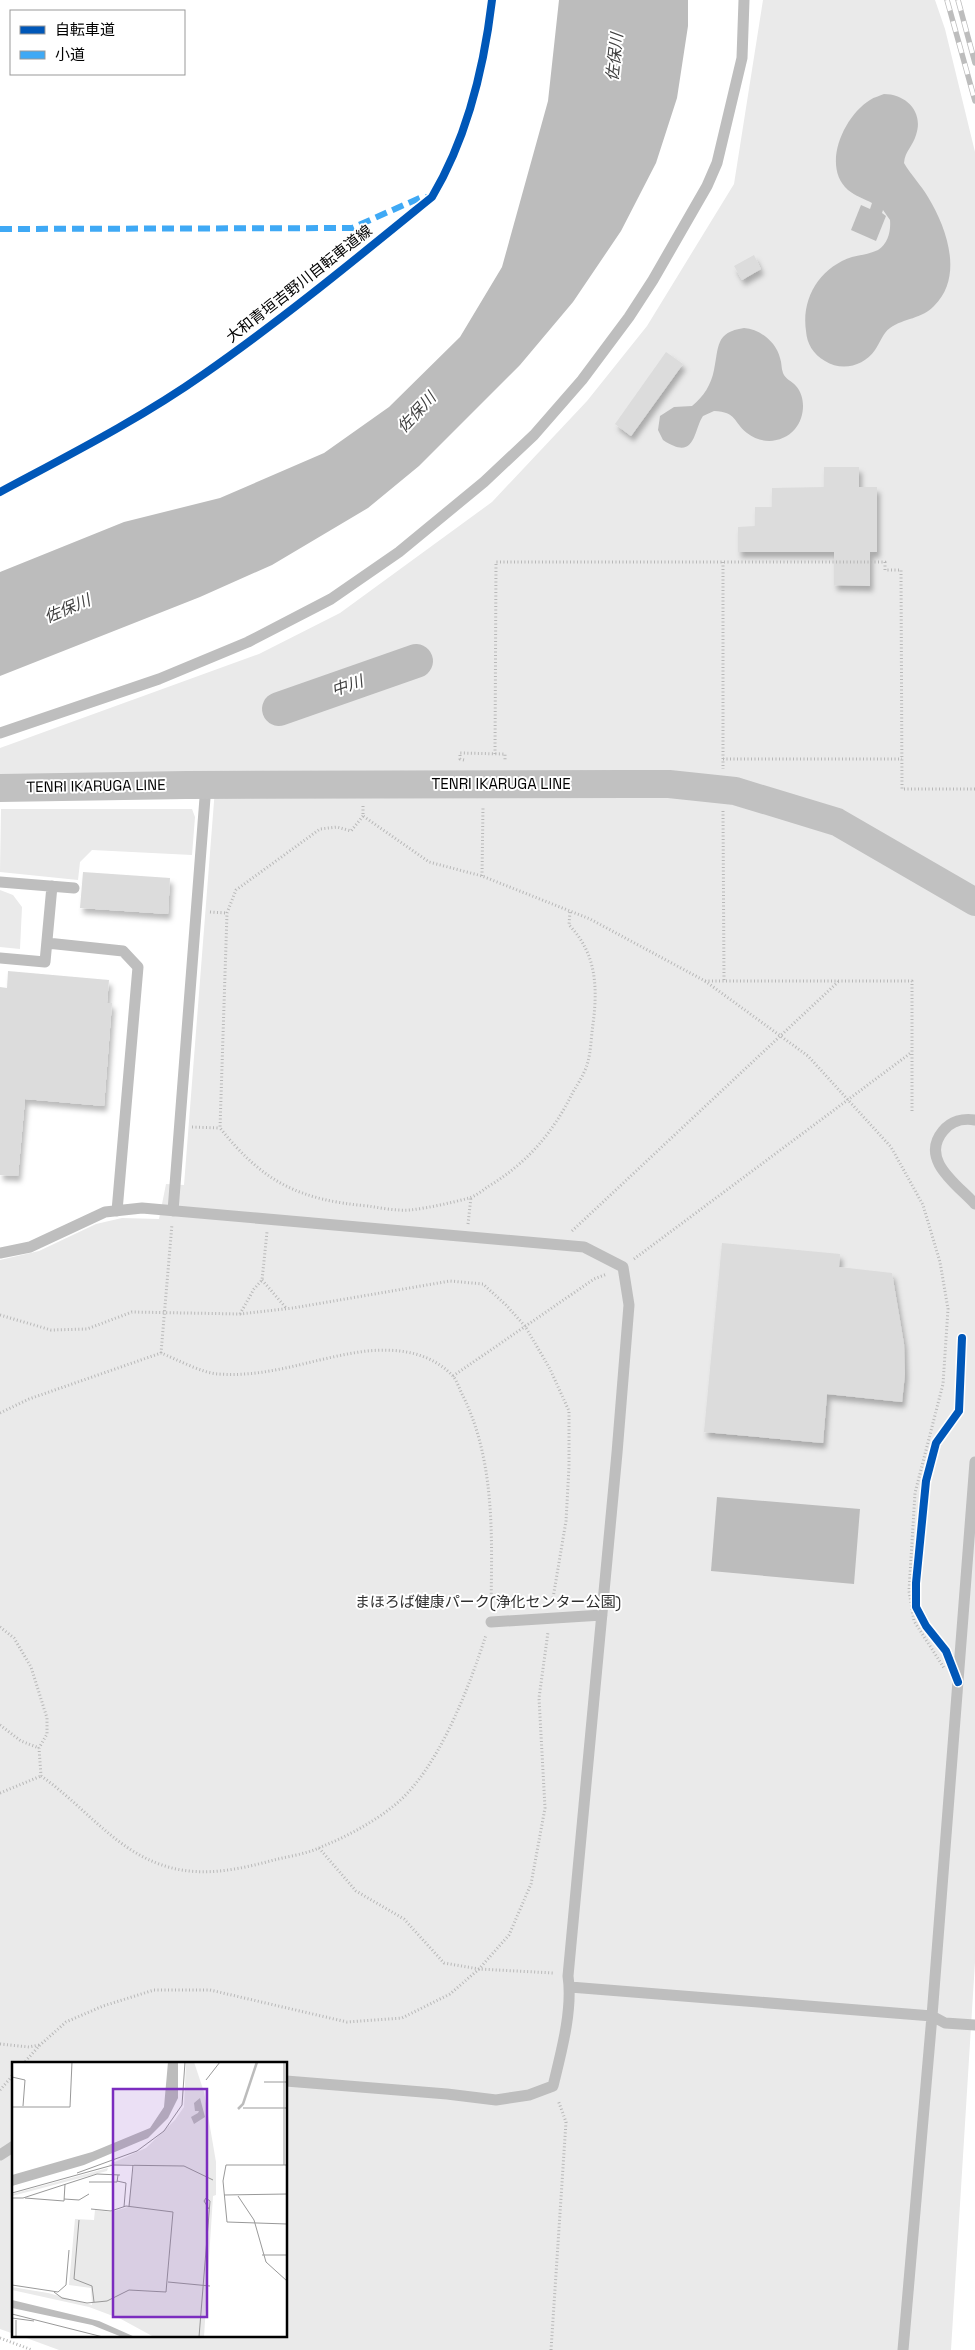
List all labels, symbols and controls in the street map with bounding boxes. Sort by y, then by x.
legend [10,10,185,75]
text: 自転車道 [55,20,115,39]
water label: 佐保川 [602,30,628,82]
text: 小道 [55,45,85,64]
street label: 大和青垣吉野川自転車道線 [222,221,375,347]
water label: 佐保川 [392,386,442,437]
water label: 佐保川 [41,589,95,628]
water label: 中川 [329,670,368,701]
street label: TENRI IKARUGA LINE [431,774,571,793]
street label: TENRI IKARUGA LINE [26,775,166,796]
park label: まほろば健康パーク(浄化センター公園) [355,1592,621,1612]
inset map [12,2062,288,2338]

